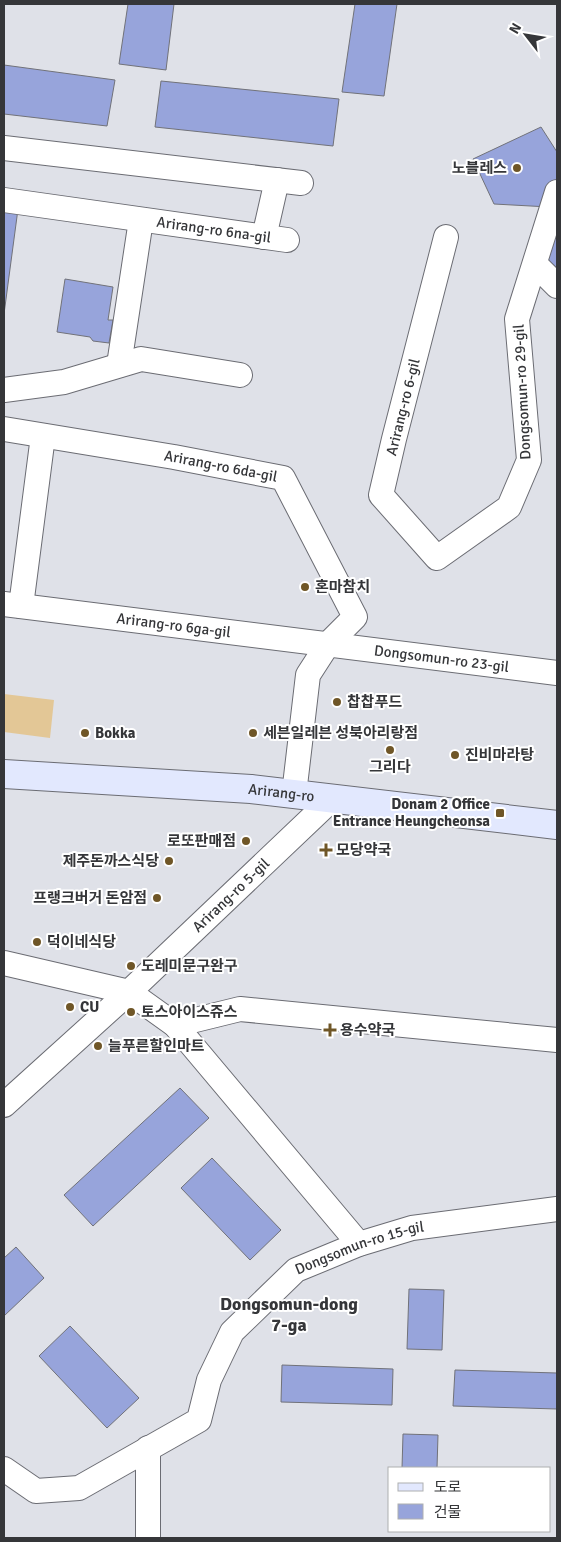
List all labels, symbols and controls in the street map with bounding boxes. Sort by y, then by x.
north arrow [501,10,551,60]
text: N [505,20,525,37]
place label: 노블레스 [452,159,507,177]
marker: 노블레스 [511,162,523,174]
street label: Arirang-ro 6na-gil [156,213,272,247]
street label: Dongsomun-ro 29-gil [509,324,535,460]
street label: Arirang-ro 6-gil [382,357,424,457]
street label: Arirang-ro 6da-gil [163,447,279,486]
place label: 혼마참치 [315,578,370,596]
marker: 혼마참치 [299,581,311,593]
street label: Arirang-ro 6ga-gil [115,609,232,641]
street label: Dongsomun-ro 23-gil [373,641,510,676]
place label: 찹찹푸드 [347,693,402,711]
marker: 찹찹푸드 [331,696,343,708]
place label: Bokka [95,724,136,742]
place label: 세븐일레븐 성북아리랑점 [263,724,418,742]
marker: Bokka [79,727,91,739]
marker: 세븐일레븐 성북아리랑점 [247,727,259,739]
marker: 그리다 [384,744,396,756]
place label: 진비마라탕 [465,746,534,764]
marker: 진비마라탕 [449,749,461,761]
place label: 그리다 [369,758,411,776]
street label: Arirang-ro [247,780,316,805]
place label: Donam 2 Office Entrance Heungcheonsa [333,795,490,830]
marker: Donam 2 Office Entrance Heungcheonsa [494,807,506,819]
place label: 로또판매점 [167,832,236,850]
marker: 로또판매점 [240,835,252,847]
place label: 모당약국 [336,841,391,859]
marker: 모당약국 [320,844,332,856]
place label: 제주돈까스식당 [62,852,159,870]
street label: Arirang-ro 5-gil [189,854,273,936]
marker: 제주돈까스식당 [163,855,175,867]
place label: 프랭크버거 돈암점 [33,889,147,907]
marker: 프랭크버거 돈암점 [151,892,163,904]
place label: 덕이네식당 [47,933,116,951]
marker: 덕이네식당 [31,936,43,948]
place label: 도레미문구완구 [141,957,238,975]
marker: 도레미문구완구 [125,960,137,972]
place label: CU [80,998,99,1016]
marker: CU [64,1001,76,1013]
place label: 토스아이스쥬스 [141,1003,238,1021]
marker: 토스아이스쥬스 [125,1006,137,1018]
place label: 용수약국 [340,1021,395,1039]
marker: 용수약국 [324,1024,336,1036]
place label: 늘푸른할인마트 [108,1037,205,1055]
marker: 늘푸른할인마트 [92,1040,104,1052]
street label: Dongsomun-ro 15-gil [292,1218,425,1278]
district label: Dongsomun-dong 7-ga [220,1293,358,1336]
legend [388,1467,551,1532]
text: 도로 [434,1478,462,1496]
text: 건물 [434,1503,462,1521]

